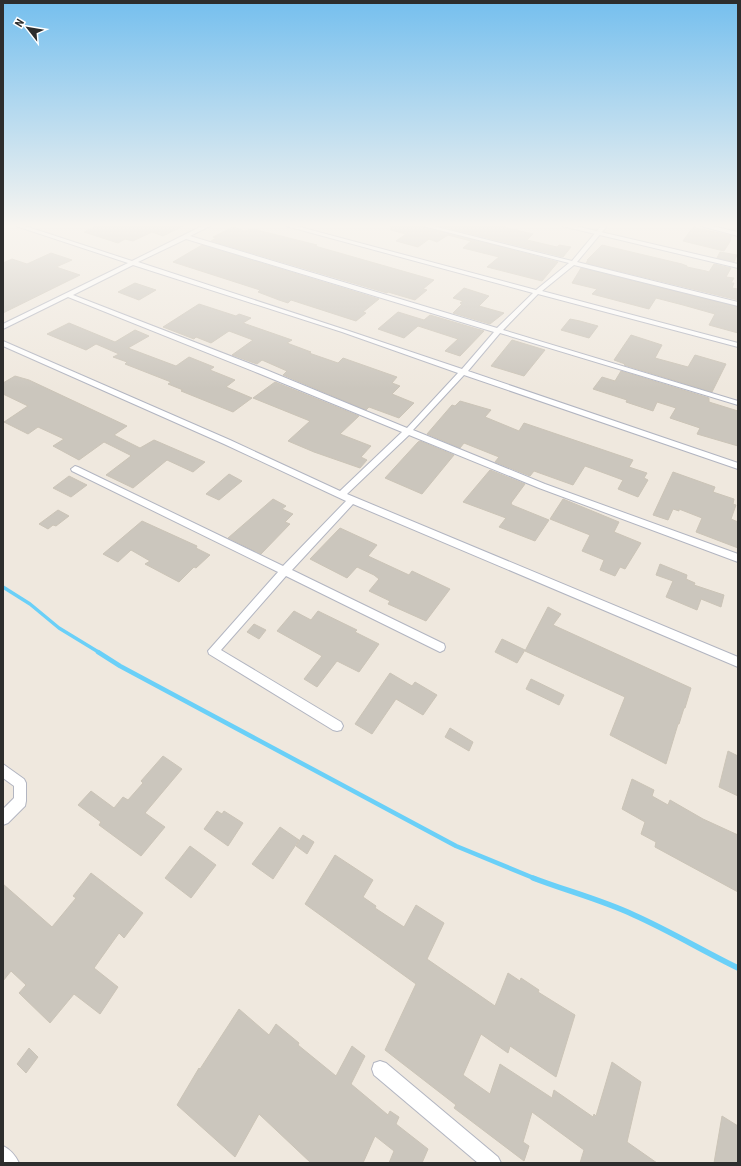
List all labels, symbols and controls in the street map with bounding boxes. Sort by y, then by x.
north arrow [8,8,48,48]
text: N [13,17,27,29]

